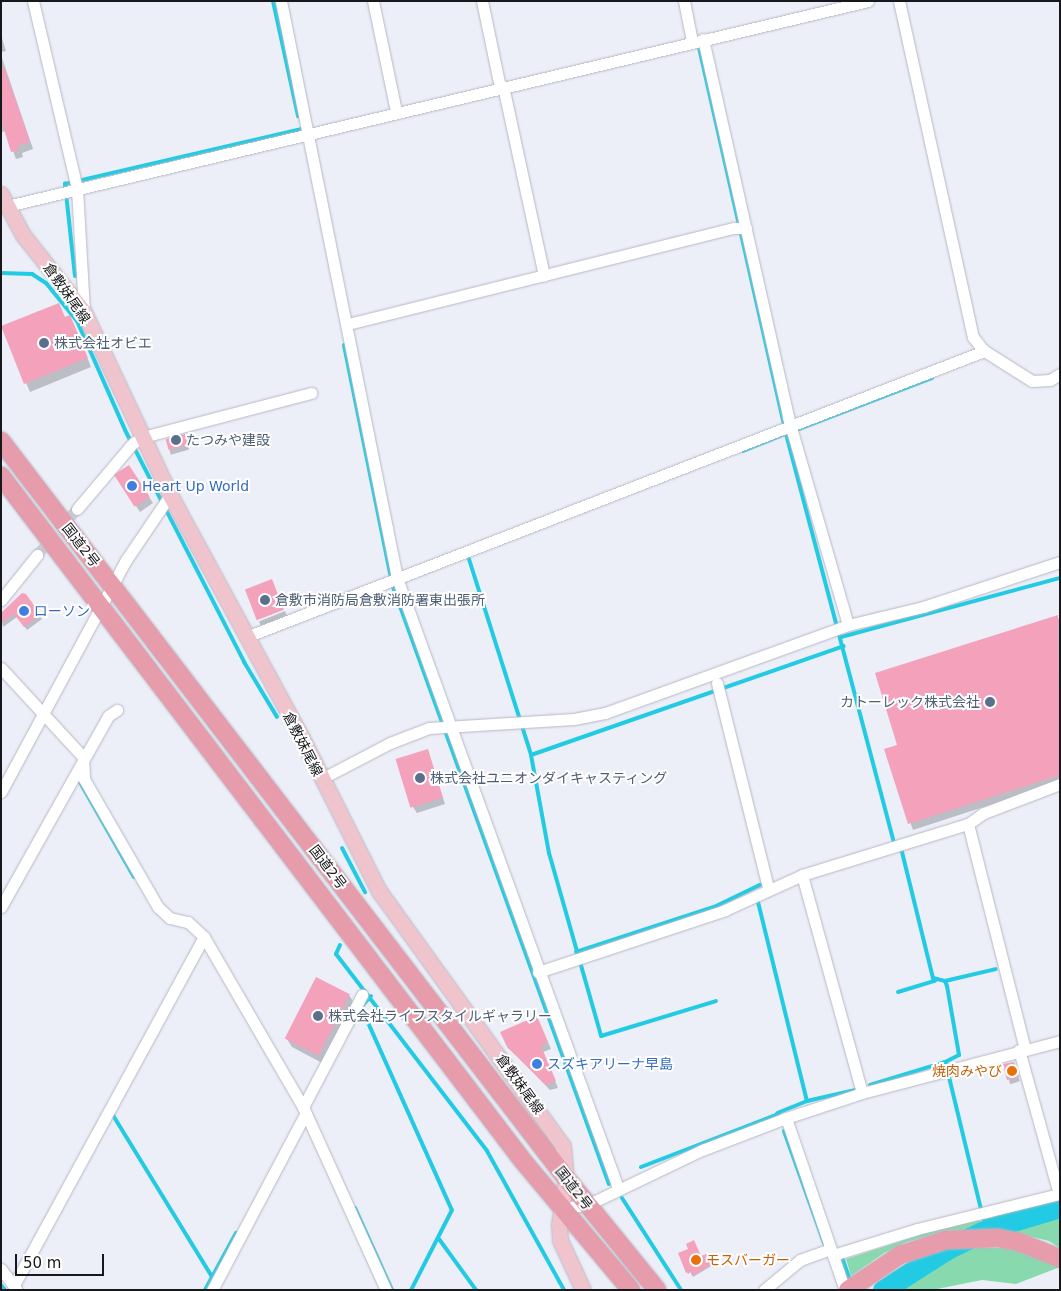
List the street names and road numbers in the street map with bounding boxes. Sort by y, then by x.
street label: 倉敷妹尾線 [40,260,94,326]
street label: 国道2号 [59,520,103,570]
street label: 倉敷妹尾線 [280,709,326,779]
street label: 国道2号 [306,842,350,892]
street label: 倉敷妹尾線 [493,1051,547,1117]
street label: 国道2号 [552,1163,596,1213]

